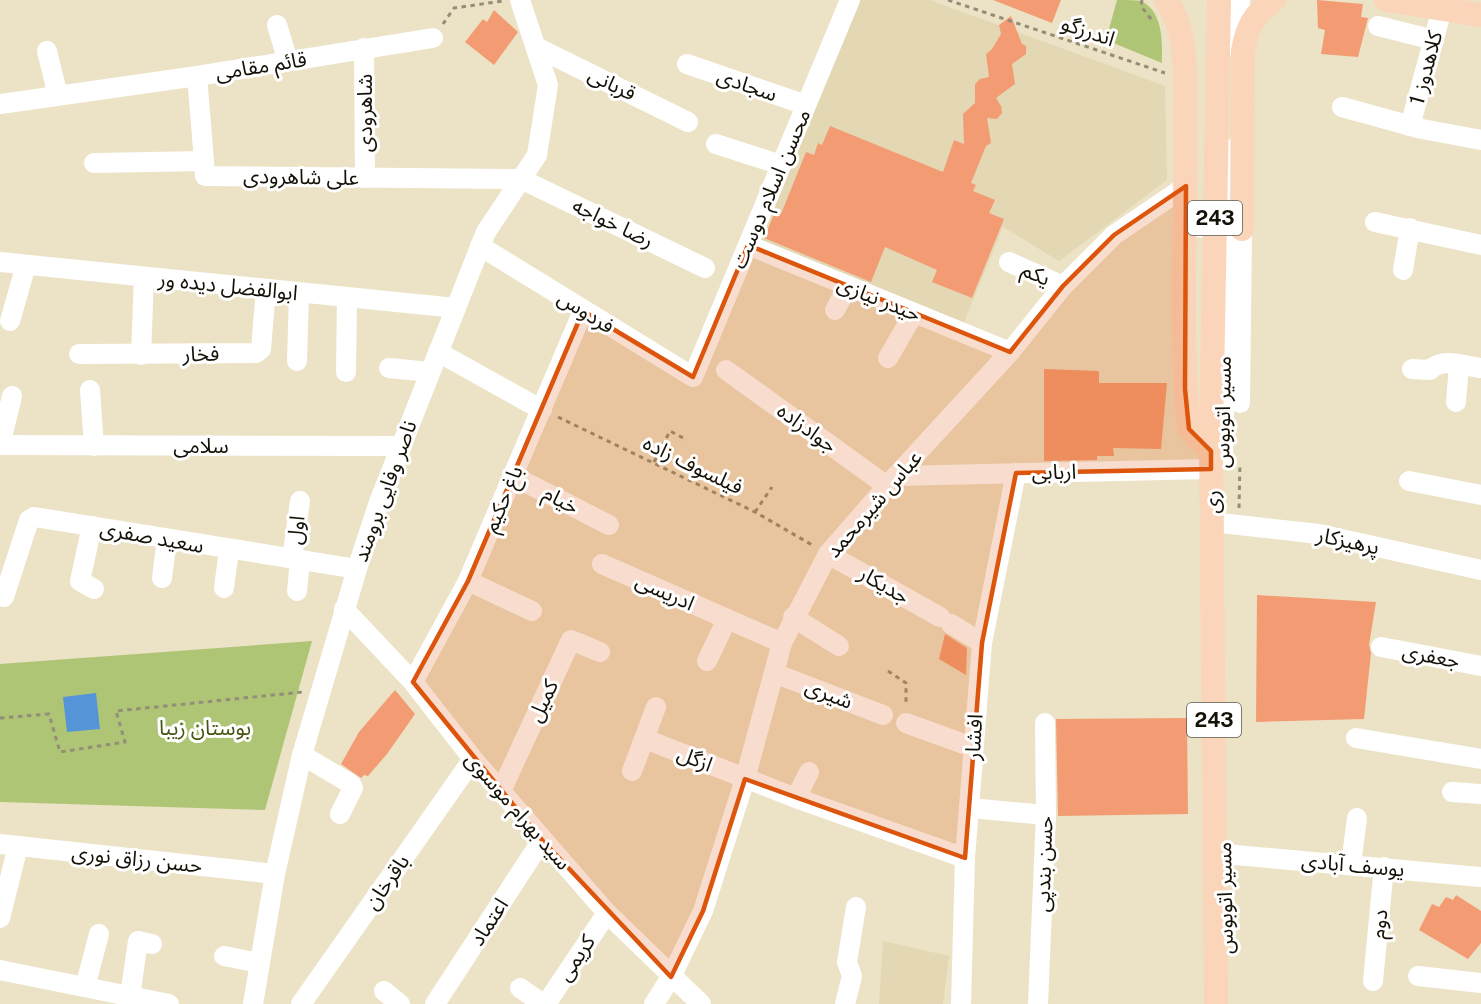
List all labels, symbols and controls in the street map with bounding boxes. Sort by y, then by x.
street label: اندرزگو [1058,10,1118,51]
street label: کلاهدوز 1 [1404,28,1447,107]
street label: قائم مقامی [213,46,309,88]
street label: قربانی [584,61,640,106]
street label: سجادی [714,63,781,106]
street label: شاهرودی [352,74,377,152]
street label: محسن اسلام دوست [726,105,819,274]
street label: علی شاهرودی [243,163,359,190]
street label: رضا خواجه [569,192,658,253]
road number: 243 [1188,201,1242,235]
street label: یکم [1017,256,1054,294]
street label: ابوالفضل دیده ور [156,266,299,305]
street label: حیدر نیازی [834,271,924,327]
street label: فردوس [553,285,619,339]
street label: فخار [181,341,220,366]
street label: مسیر اتوبوس [1209,356,1236,468]
street label: جوادزاده [772,397,842,458]
street label: ناصر وفایی برومند [347,417,422,565]
street label: فیلسوف زاده [639,430,747,499]
street label: سلامی [173,433,229,458]
street label: عباس شیرمحمد [820,445,927,562]
street label: اربابی [1031,459,1077,484]
street label: باغ حکیم [477,462,531,537]
street label: خیام [537,480,583,523]
street label: ری [1199,490,1224,514]
street label: اول [281,514,310,546]
street label: سعید صفری [98,515,206,558]
street label: پرهیزکار [1313,521,1382,560]
street label: جدیکار [854,560,914,609]
street label: ادریسی [632,568,698,616]
street label: جعفری [1400,638,1462,673]
street label: شیری [802,673,856,714]
street label: کمیل [522,675,563,726]
road number: 243 [1187,703,1241,737]
street label: افشار [959,713,988,762]
park label: بوستان زیبا [159,715,251,740]
street label: ازگل [674,740,716,777]
street label: سید بهرام موسوی [457,747,576,877]
street label: حسن بندپی [1029,815,1059,913]
street label: حسن رزاق نوری [71,839,204,878]
street label: مسیر اتوبوس [1211,842,1238,954]
street label: یوسف آبادی [1300,848,1406,881]
street label: باقرخان [359,849,414,914]
street label: اعتماد [464,893,513,950]
street label: دوم [1365,908,1396,940]
street label: کریمی [551,930,600,986]

